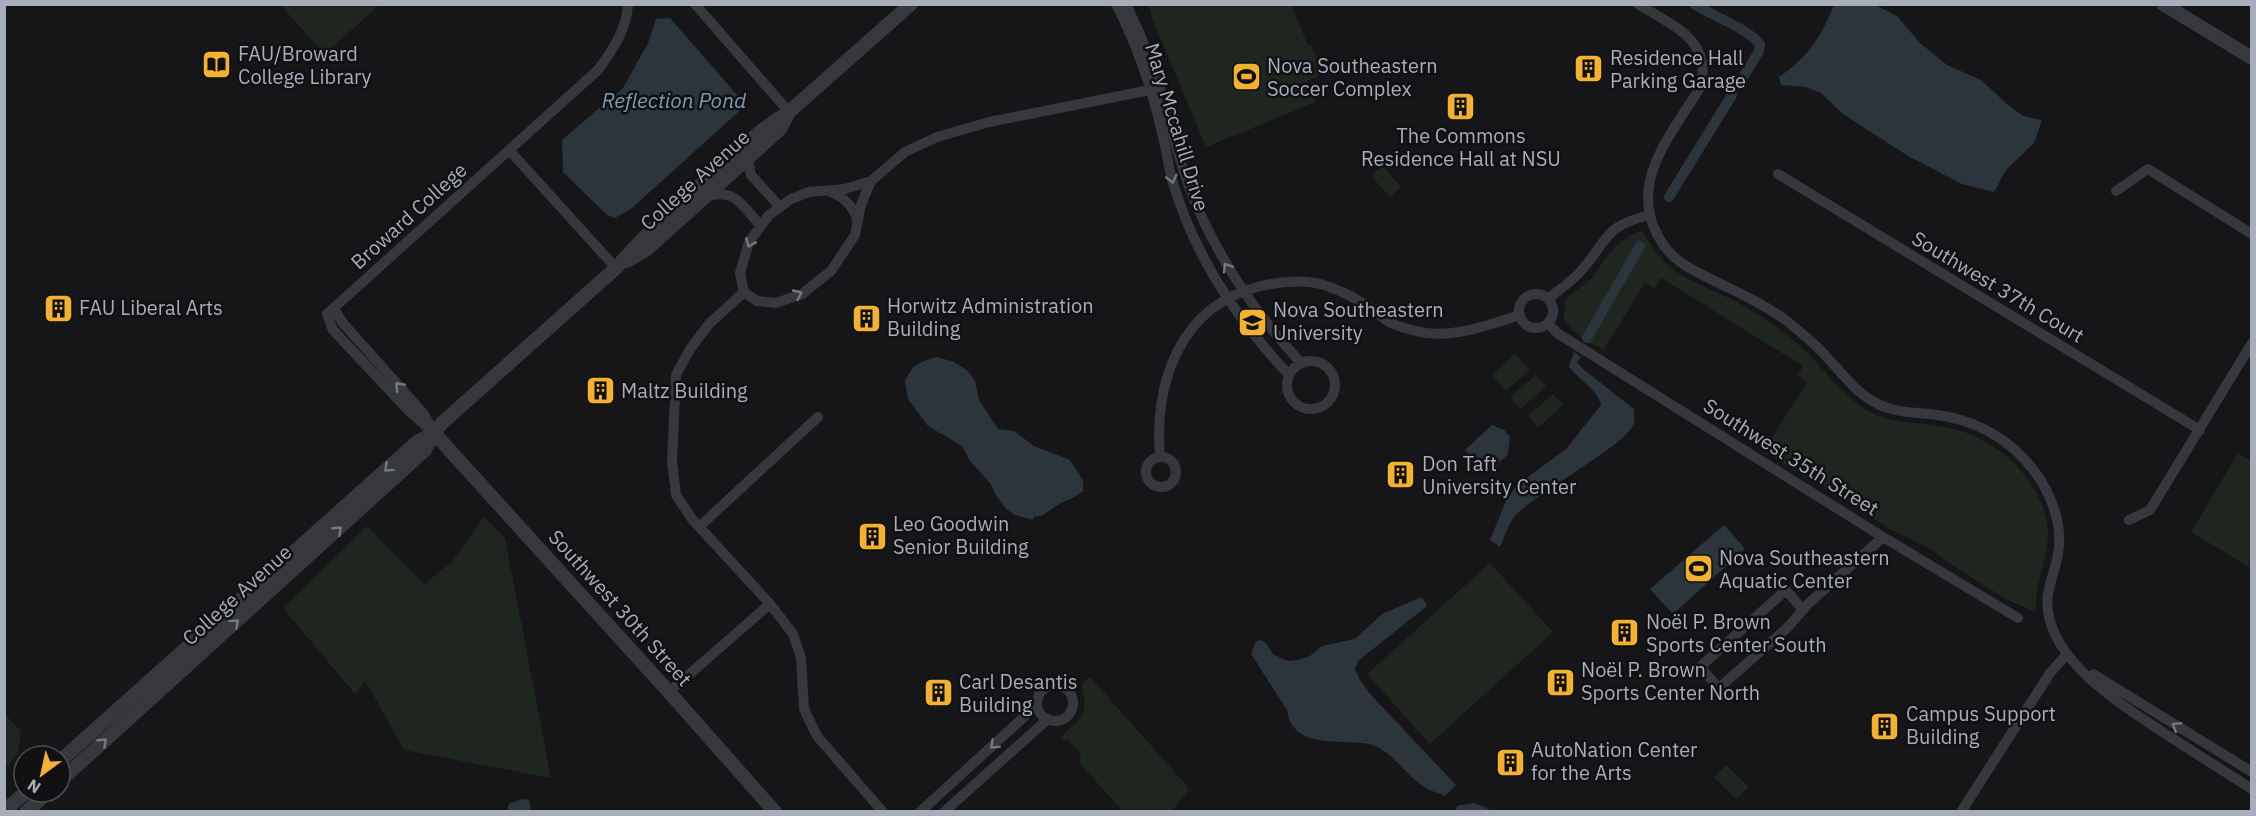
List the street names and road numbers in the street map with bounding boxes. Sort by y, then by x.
street label: Mary Mccahill Drive [1139,40,1216,214]
street label: College Avenue [634,123,755,236]
street label: Broward College [345,156,473,275]
street label: Southwest 37th Court [1907,224,2089,349]
street label: Southwest 35th Street [1698,392,1884,522]
street label: Southwest 30th Street [543,524,698,692]
street label: College Avenue [176,538,297,651]

